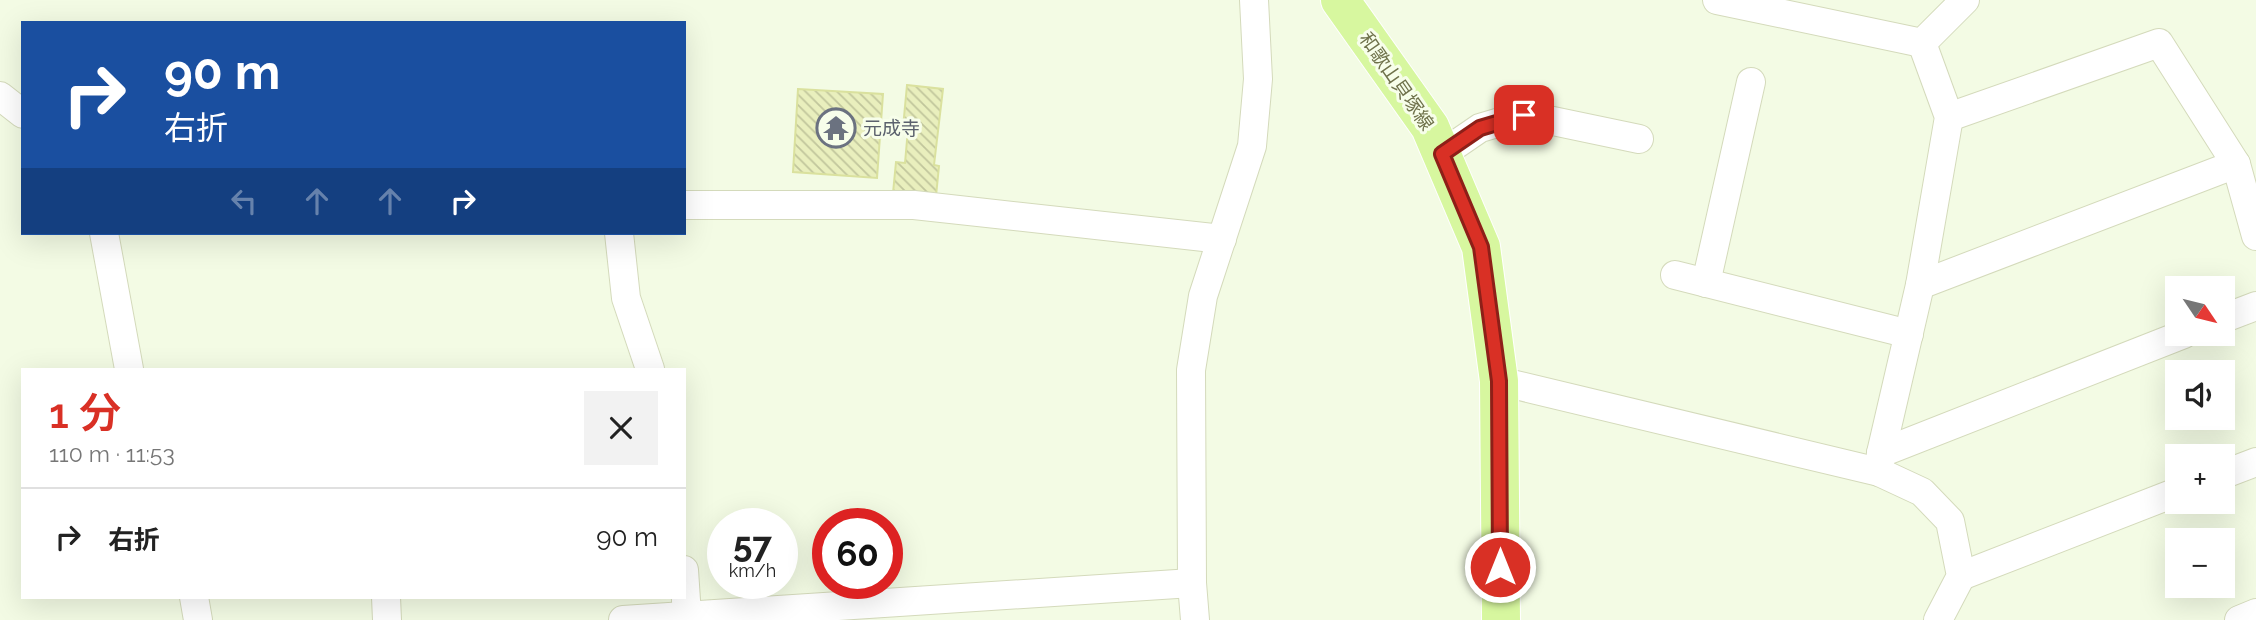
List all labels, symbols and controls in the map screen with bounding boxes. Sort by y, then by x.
street label: 和歌山貝塚線 [1355,28,1439,134]
text: 90 m [164,43,280,100]
icon: right [49,49,140,140]
pin [1494,85,1554,145]
icon: arrive [1505,96,1543,134]
temple icon: 元成寺 [815,107,857,149]
text: 右折 [164,109,228,146]
place label: 元成寺 [863,117,920,139]
icon: left [225,182,263,220]
icon: ahead [298,182,336,220]
icon: ahead [371,182,409,220]
icon: right [444,182,482,220]
north arrow [2165,276,2235,346]
map controls [2165,276,2235,598]
button: sound [2165,360,2235,430]
text: 1 分 [49,389,121,438]
button: close [584,391,658,465]
text: 110 m · 11:53 [49,440,175,467]
button: + [2165,444,2235,514]
speed limit sign: 60 [812,508,903,599]
icon: right [49,518,87,556]
text: 90 m [596,522,658,552]
text: 57 [733,524,772,565]
text: 右折 [108,525,160,555]
button: − [2165,528,2235,598]
position arrow [1463,530,1537,604]
text: km/h [729,560,776,581]

